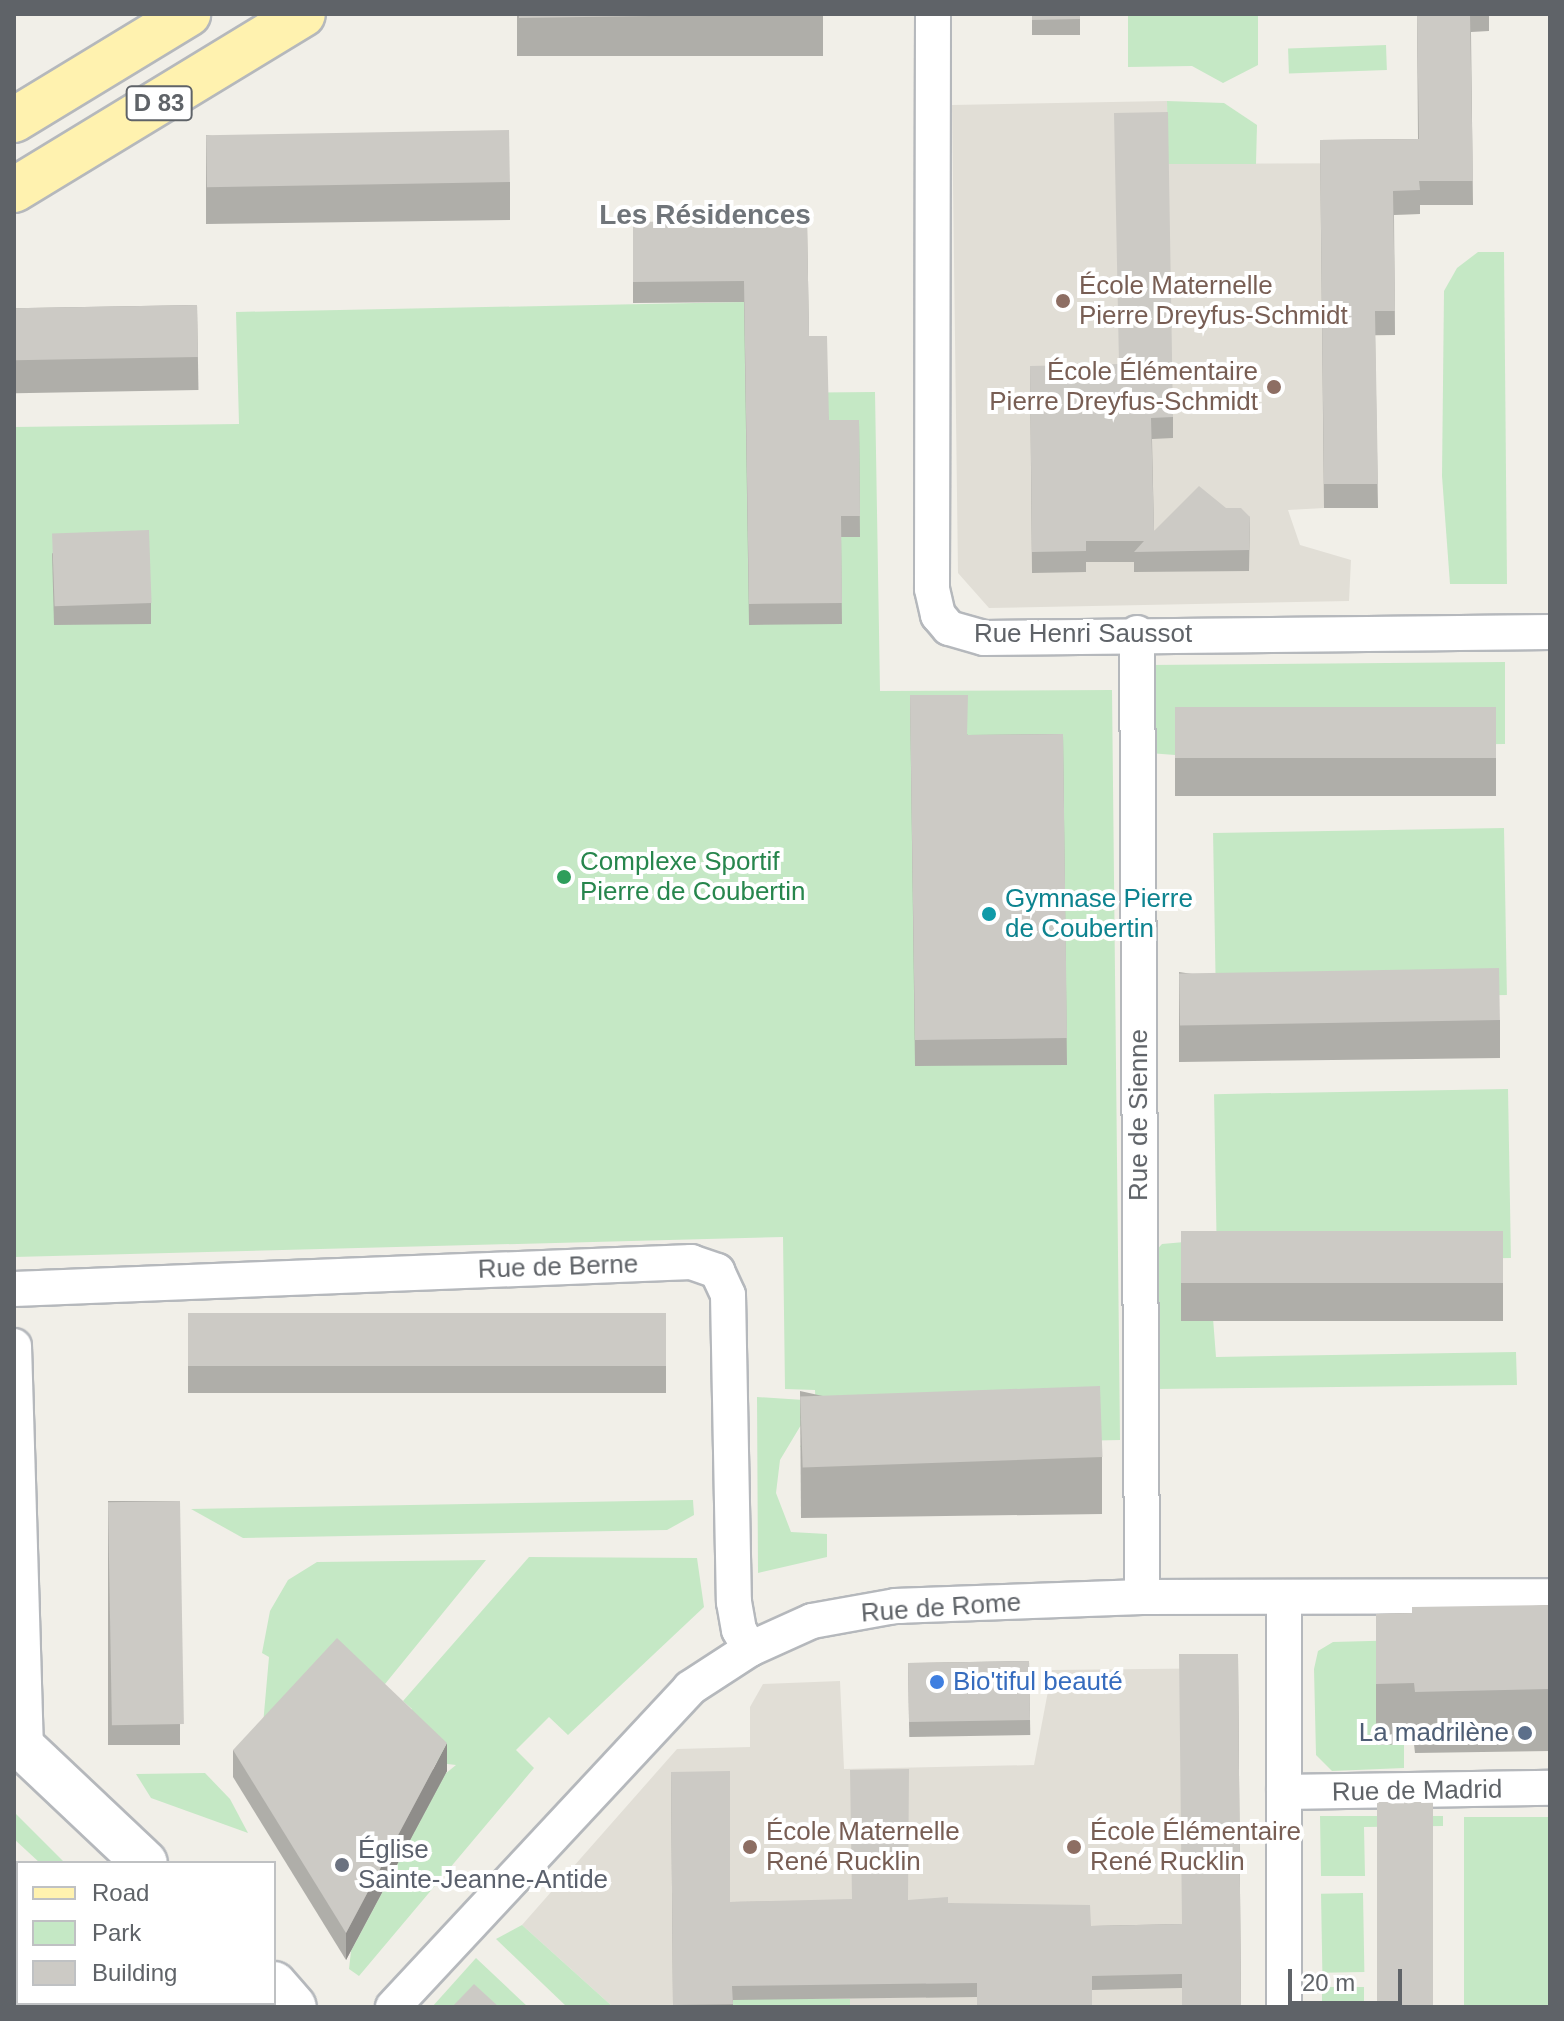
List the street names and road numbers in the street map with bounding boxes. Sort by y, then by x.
road number: D 83 [125,83,193,123]
street label: Rue Henri Saussot [974,618,1192,650]
street label: Rue de Sienne [1123,1029,1155,1201]
street label: Rue de Berne [477,1249,639,1285]
street label: Rue de Rome [860,1587,1022,1629]
street label: Rue de Madrid [1331,1774,1503,1808]

